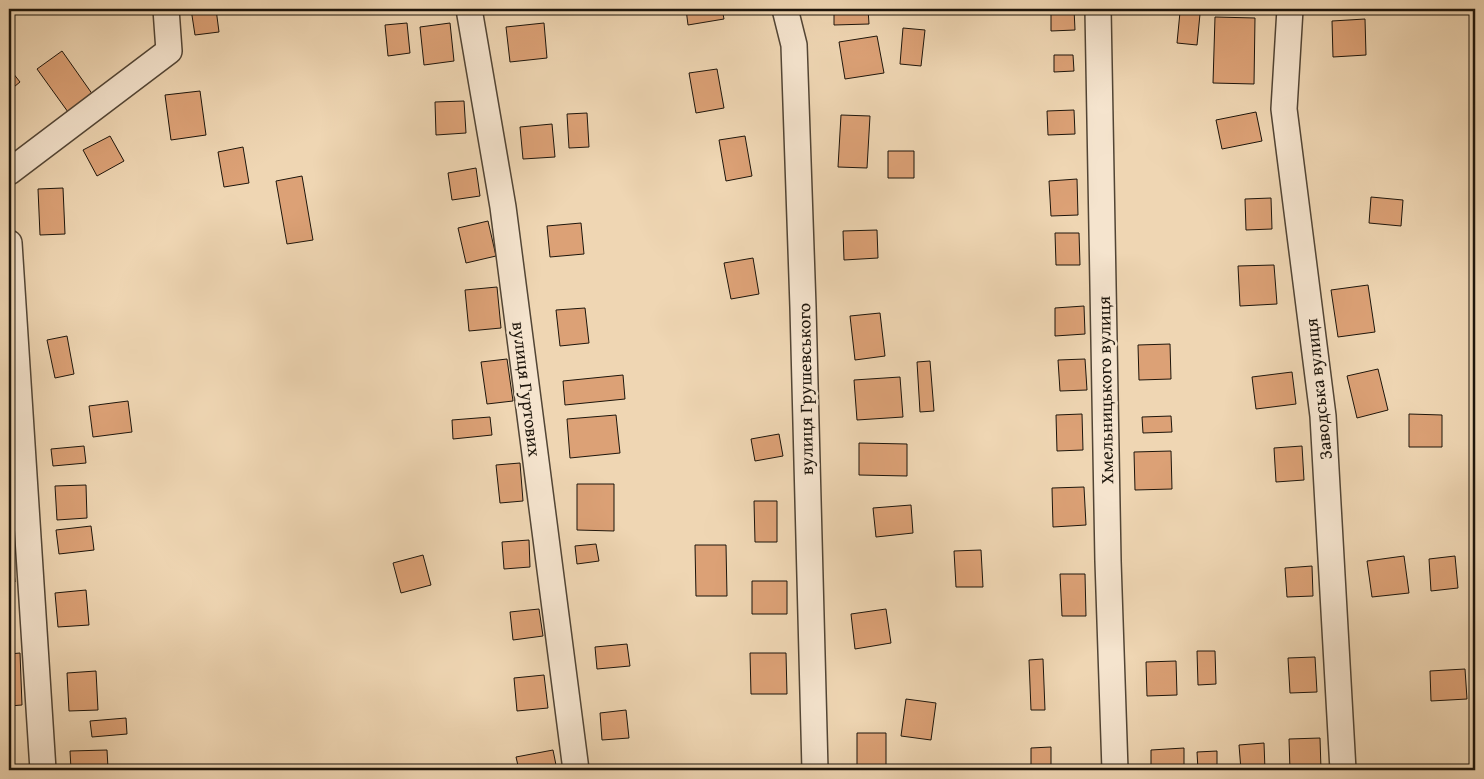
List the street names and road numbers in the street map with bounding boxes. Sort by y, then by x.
street label: Хмельницького вулиця [1090,296,1120,484]
street label: вулиця Грушевського [790,303,820,475]
street label: Заводська вулиця [1297,317,1339,461]
street label: вулиця Гуртових [505,320,549,459]

